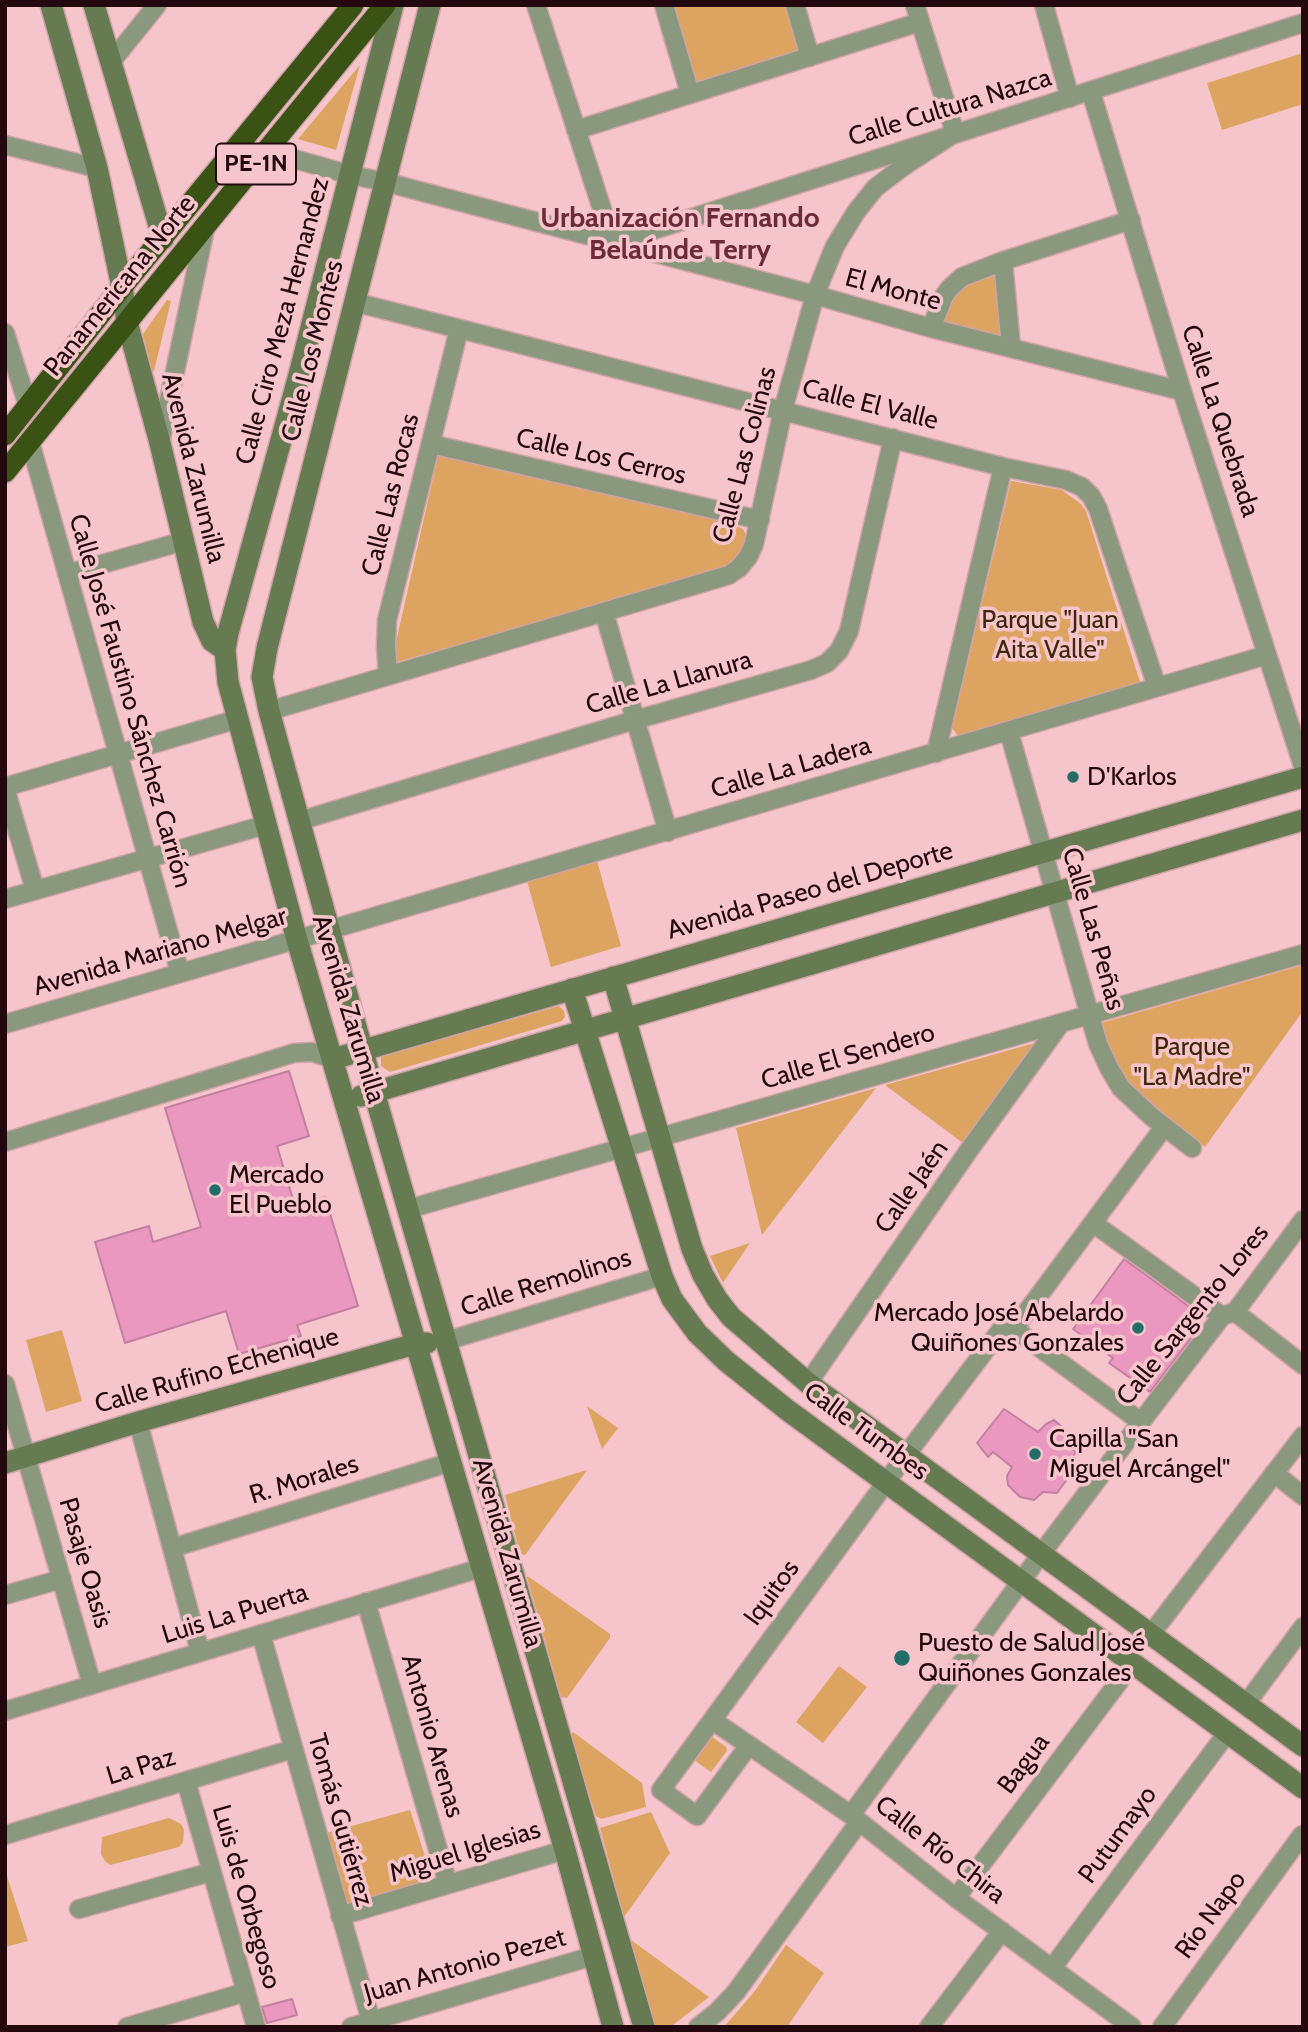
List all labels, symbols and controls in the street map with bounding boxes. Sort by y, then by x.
street label: Calle Cultura Nazca [845,62,1055,154]
road number: PE-1N [216,144,296,184]
street label: Calle Ciro Meza Hernandez [230,174,336,468]
street label: Panamericana Norte [38,189,202,383]
district label: Urbanización Fernando Belaúnde Terry [540,202,820,268]
street label: Calle Los Montes [275,257,351,445]
street label: El Monte [842,262,944,318]
street label: Calle La Quebrada [1174,321,1266,521]
street label: Calle Las Colinas [706,363,784,547]
street label: Avenida Zarumilla [154,370,232,566]
street label: Calle El Valle [799,373,941,437]
street label: Calle Las Rocas [356,410,426,580]
street label: Calle Los Cerros [513,422,689,492]
street label: Calle José Faustino Sánchez Carrión [62,511,198,891]
park label: Parque "Juan Aita Valle" [981,604,1119,666]
street label: Calle La Llanura [582,644,756,722]
street label: Calle La Ladera [707,730,875,806]
place label: D'Karlos [1087,761,1177,793]
marker: D'Karlos [1065,769,1081,785]
street label: Avenida Paseo del Deporte [664,835,956,947]
street label: Calle Las Peñas [1055,844,1131,1014]
street label: Avenida Mariano Melgar [30,901,290,1003]
street label: Avenida Zarumilla [305,911,391,1107]
street label: Calle El Sendero [758,1017,938,1097]
park label: Parque "La Madre" [1134,1031,1250,1092]
street label: Calle Jaén [869,1134,955,1240]
place label: Mercado El Pueblo [229,1159,332,1220]
marker: Mercado El Pueblo [207,1182,223,1198]
street label: Calle Sargento Lores [1110,1218,1276,1412]
street label: Calle Remolinos [457,1242,635,1324]
place label: Mercado José Abelardo Quiñones Gonzales [874,1297,1124,1358]
marker: Mercado José Abelardo Quiñones Gonzales [1130,1320,1146,1336]
street label: Calle Rufino Echenique [91,1321,343,1421]
street label: Calle Tumbes [798,1376,934,1488]
place label: Capilla "San Miguel Arcángel" [1049,1423,1230,1484]
marker: Capilla "San Miguel Arcángel" [1027,1446,1043,1462]
street label: R. Morales [246,1449,362,1511]
street label: Avenida Zarumilla [465,1455,549,1651]
street label: Pasaje Oasis [52,1494,118,1632]
street label: Iquitos [738,1554,806,1632]
street label: Luis La Puerta [158,1577,312,1651]
place label: Puesto de Salud José Quiñones Gonzales [918,1627,1145,1688]
marker: Puesto de Salud José Quiñones Gonzales [892,1648,912,1668]
street label: Antonio Arenas [394,1651,470,1821]
street label: Bagua [991,1728,1057,1800]
street label: Tomás Gutiérrez [300,1730,380,1910]
street label: La Paz [103,1742,179,1792]
street label: Putumayo [1072,1780,1164,1890]
street label: Calle Río Chira [869,1789,1011,1911]
street label: Luis de Orbegoso [205,1801,287,1993]
street label: Miguel Iglesias [386,1814,544,1890]
street label: Río Napo [1169,1865,1253,1965]
street label: Juan Antonio Pezet [361,1922,569,2010]

